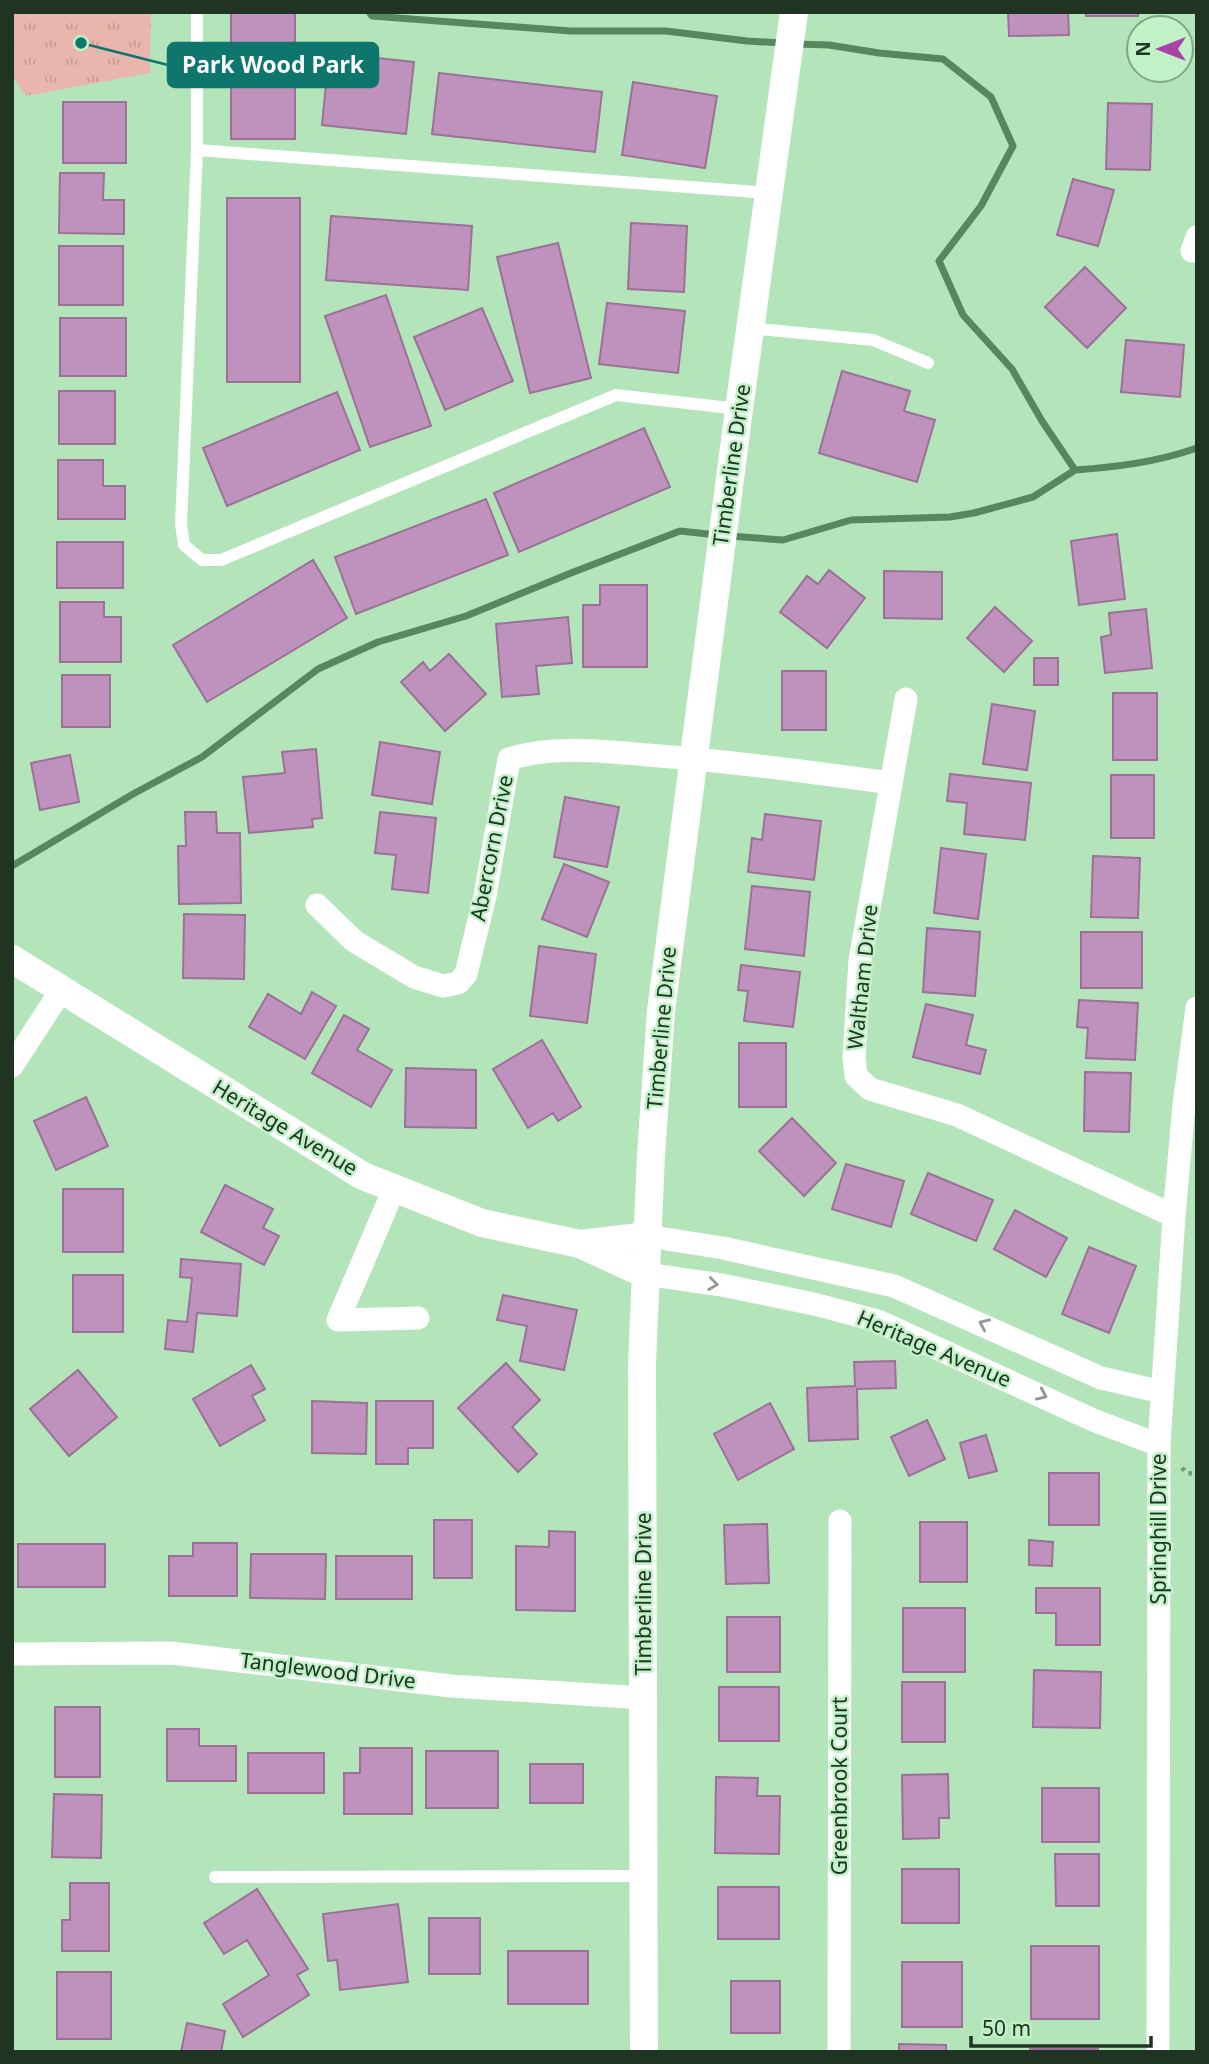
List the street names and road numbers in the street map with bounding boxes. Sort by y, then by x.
street label: Timberline Drive [706,382,756,548]
street label: Abercorn Drive [463,772,519,923]
street label: Waltham Drive [840,903,884,1051]
street label: Timberline Drive [640,945,682,1110]
street label: Heritage Avenue [208,1073,363,1182]
street label: Heritage Avenue [853,1303,1016,1393]
street label: Springhill Drive [1144,1453,1172,1605]
street label: Timberline Drive [629,1512,657,1676]
street label: Tanglewood Drive [239,1645,418,1695]
street label: Greenbrook Court [825,1696,853,1875]

